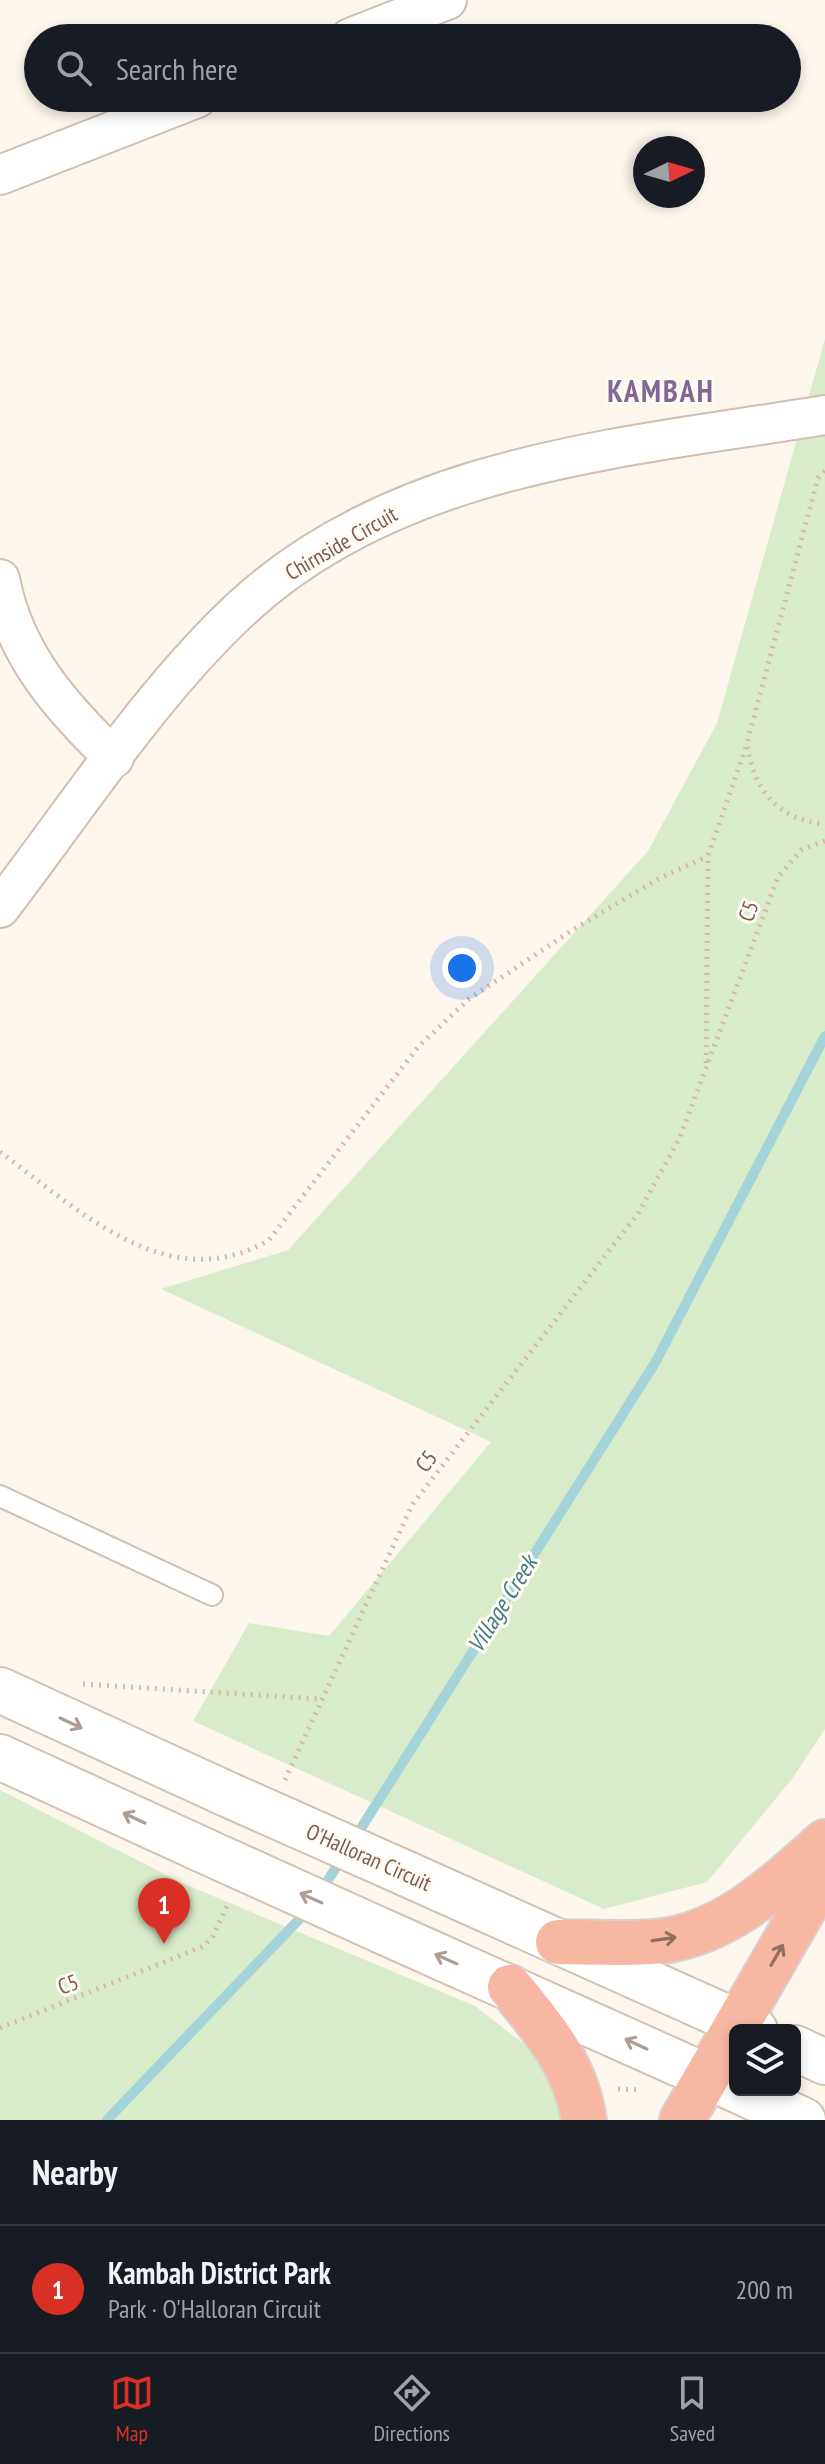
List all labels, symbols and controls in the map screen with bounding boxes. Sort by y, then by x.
search box [24,24,801,112]
icon: search [52,46,96,90]
text: Search here [116,49,238,88]
north arrow [633,136,705,208]
district label: KAMBAH [607,371,715,410]
street label: Chirnside Circuit [280,500,402,586]
street label: C5 [731,897,765,925]
your location [442,948,482,988]
street label: C5 [409,1445,443,1477]
water label: Village Creek [460,1547,545,1658]
one-way arrow [58,1716,83,1731]
one-way arrow [122,1810,146,1825]
street label: O'Halloran Circuit [302,1817,436,1897]
pin: 1 [138,1878,190,1944]
one-way arrow [299,1890,323,1905]
one-way arrow [650,1931,676,1946]
one-way arrow [769,1944,785,1967]
one-way arrow [434,1950,459,1965]
street label: C5 [54,1967,82,2001]
map controls [729,2024,801,2096]
button: layers [729,2024,801,2096]
one-way arrow [624,2036,648,2051]
text: Nearby [32,2150,117,2194]
text: Kambah District Park [108,2253,331,2292]
text: 1 [52,2273,64,2306]
text: 200 m [735,2273,793,2306]
text: Park · O'Halloran Circuit [108,2292,321,2325]
tab: Map [110,2371,154,2447]
tab: Directions [374,2371,450,2447]
tab: Saved [670,2371,715,2447]

